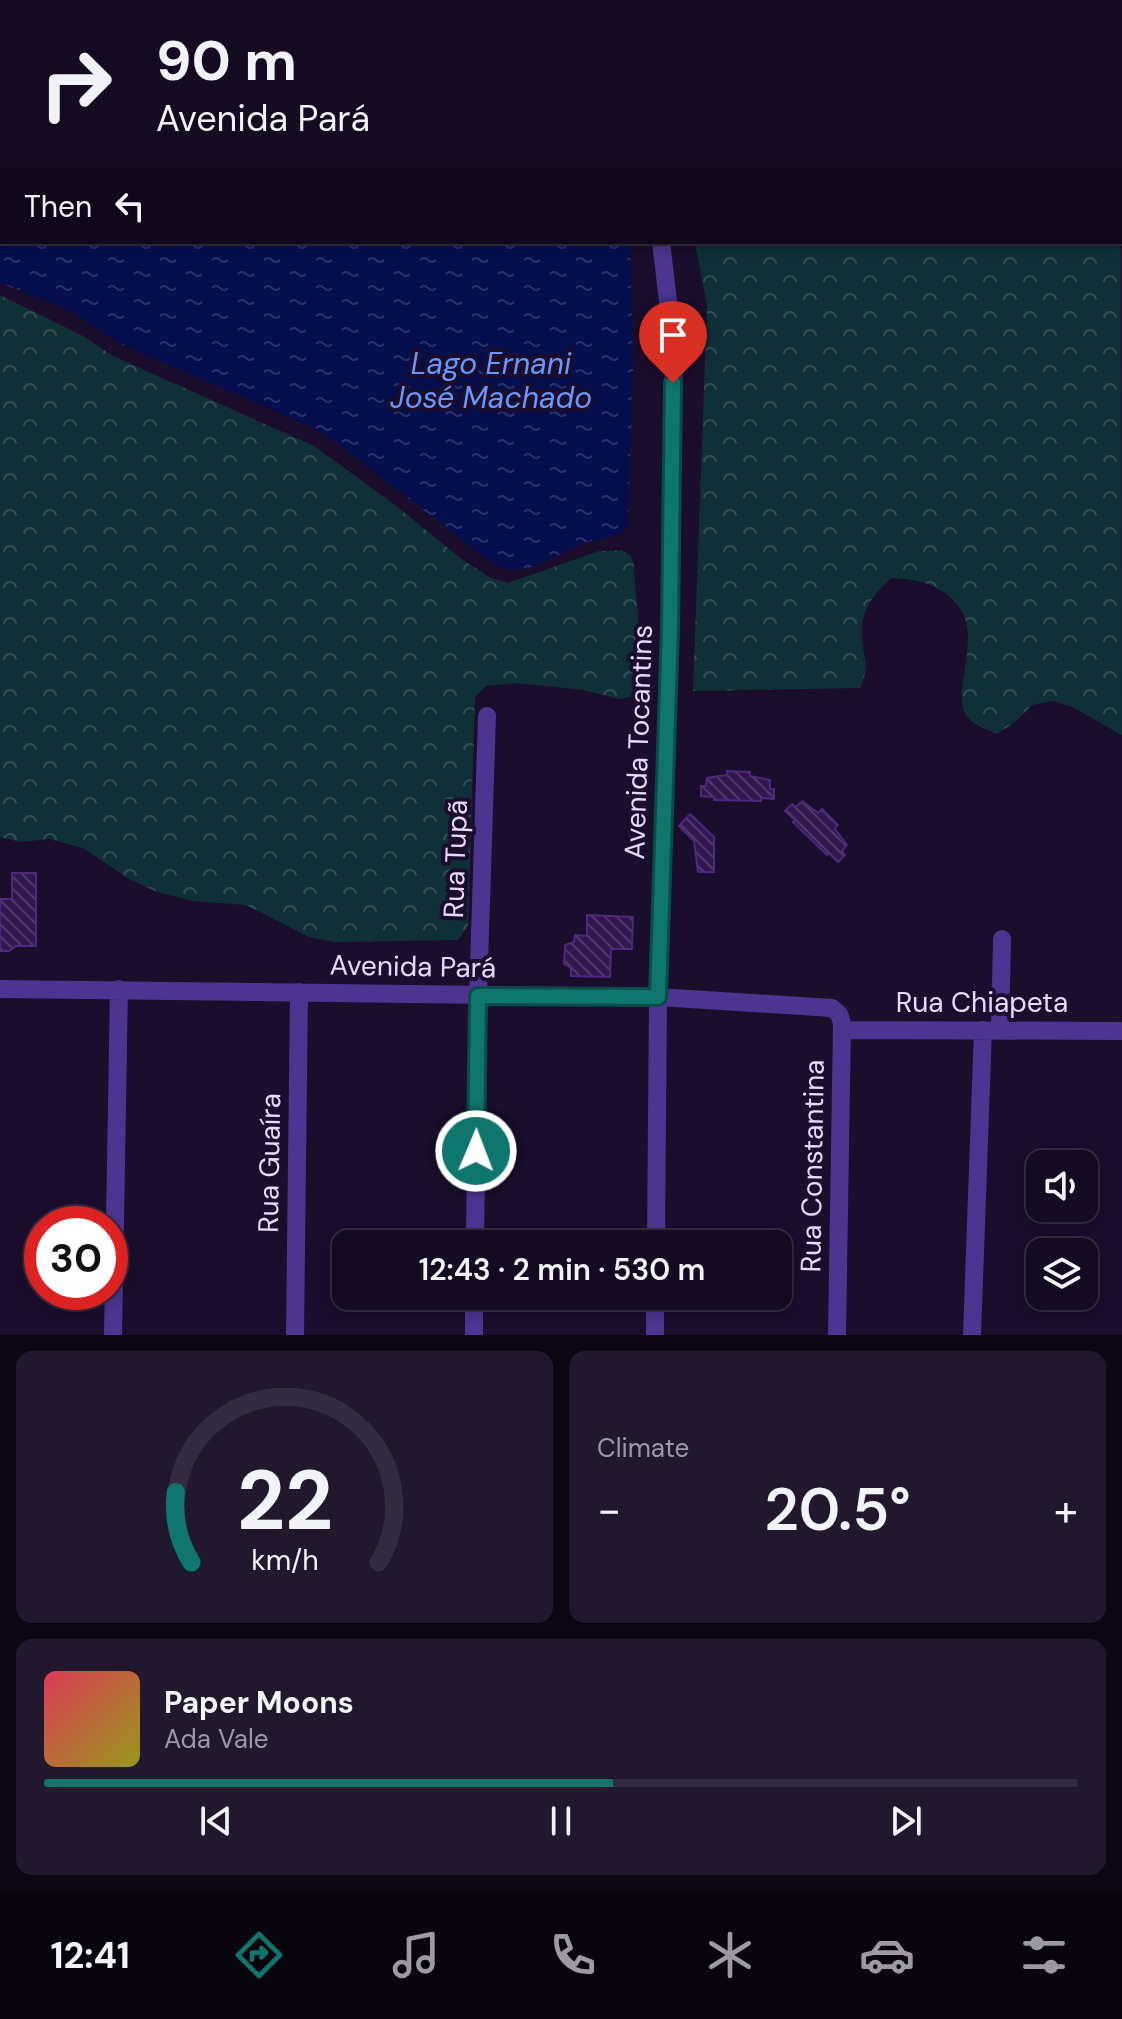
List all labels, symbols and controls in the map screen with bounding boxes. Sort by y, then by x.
text: 90 m [156,24,297,97]
icon: right [24,32,128,136]
text: Avenida Pará [156,95,370,142]
icon: left [108,184,152,228]
text: Then [24,187,92,226]
pin [639,301,707,383]
icon: arrive [651,313,695,357]
water label: Lago Ernani José Machado [390,344,592,417]
street label: Avenida Tocantins [616,624,661,860]
street label: Rua Tupã [435,799,476,919]
street label: Avenida Pará [329,947,497,986]
street label: Rua Chiapeta [896,984,1068,1021]
street label: Rua Constantina [792,1059,833,1273]
street label: Rua Guaíra [250,1093,289,1233]
position arrow [434,1109,518,1193]
map controls [1026,1150,1098,1310]
button: sound [1026,1150,1098,1222]
speed limit sign: 30 [24,1206,128,1310]
button: layers [1026,1238,1098,1310]
text: 12:43 · 2 min · 530 m [419,1250,705,1289]
text: Climate [597,1431,689,1465]
text: 22 [237,1446,332,1555]
text: 20.5° [764,1470,911,1549]
text: − [597,1481,621,1539]
text: + [1054,1481,1078,1539]
text: km/h [251,1542,318,1579]
text: Paper Moons [164,1683,354,1722]
text: Ada Vale [164,1722,269,1756]
icon: previous [194,1799,238,1843]
icon: pause [539,1799,583,1843]
icon: next [884,1799,928,1843]
icon: directions [231,1927,287,1983]
icon: music [388,1927,444,1983]
icon: phone [545,1927,601,1983]
icon: climate [702,1927,758,1983]
icon: car [859,1927,915,1983]
icon: filters [1016,1927,1072,1983]
text: 12:41 [50,1932,130,1979]

